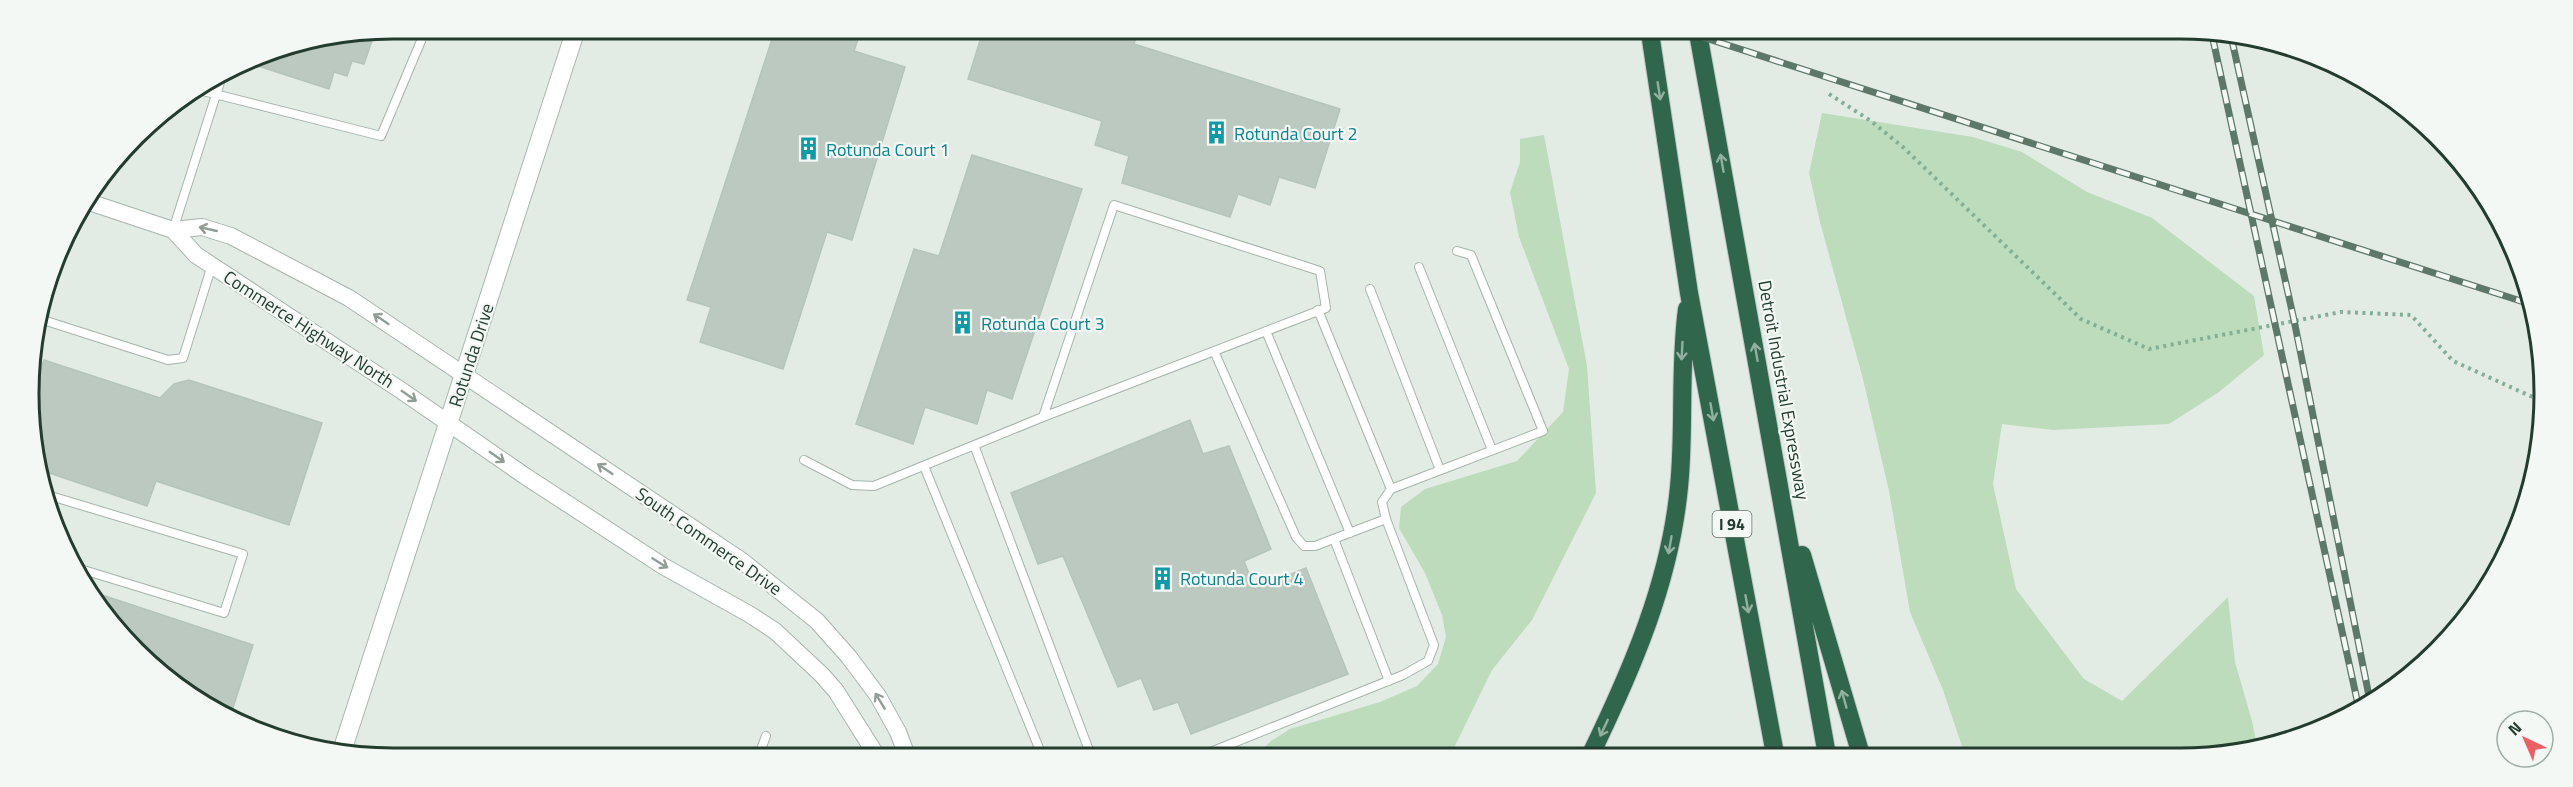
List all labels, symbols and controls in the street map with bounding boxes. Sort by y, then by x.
one-way arrow [1653,81,1664,101]
building icon: Rotunda Court 2 [1203,120,1229,146]
place label: Rotunda Court 2 [1234,120,1358,147]
building icon: Rotunda Court 1 [795,136,821,162]
place label: Rotunda Court 1 [826,136,950,163]
one-way arrow [1716,153,1727,173]
one-way arrow [199,223,218,235]
street label: Commerce Highway North [218,263,400,395]
street label: Detroit Industrial Expressway [1751,278,1817,502]
street label: Rotunda Drive [442,300,500,410]
building icon: Rotunda Court 3 [950,310,976,336]
place label: Rotunda Court 3 [981,310,1105,337]
one-way arrow [373,313,389,325]
one-way arrow [1677,340,1688,360]
one-way arrow [1750,343,1761,362]
one-way arrow [401,390,417,402]
one-way arrow [1706,402,1717,421]
one-way arrow [488,451,504,463]
one-way arrow [597,463,614,475]
street label: South Commerce Drive [630,480,788,602]
road number: I 94 [1712,511,1752,537]
one-way arrow [1664,534,1675,554]
one-way arrow [651,558,668,570]
building icon: Rotunda Court 4 [1149,565,1175,591]
place label: Rotunda Court 4 [1180,565,1304,592]
one-way arrow [1742,594,1753,613]
one-way arrow [1838,689,1849,708]
one-way arrow [874,693,886,710]
north arrow [2495,709,2555,769]
text: N [2502,716,2527,741]
one-way arrow [1597,718,1609,736]

